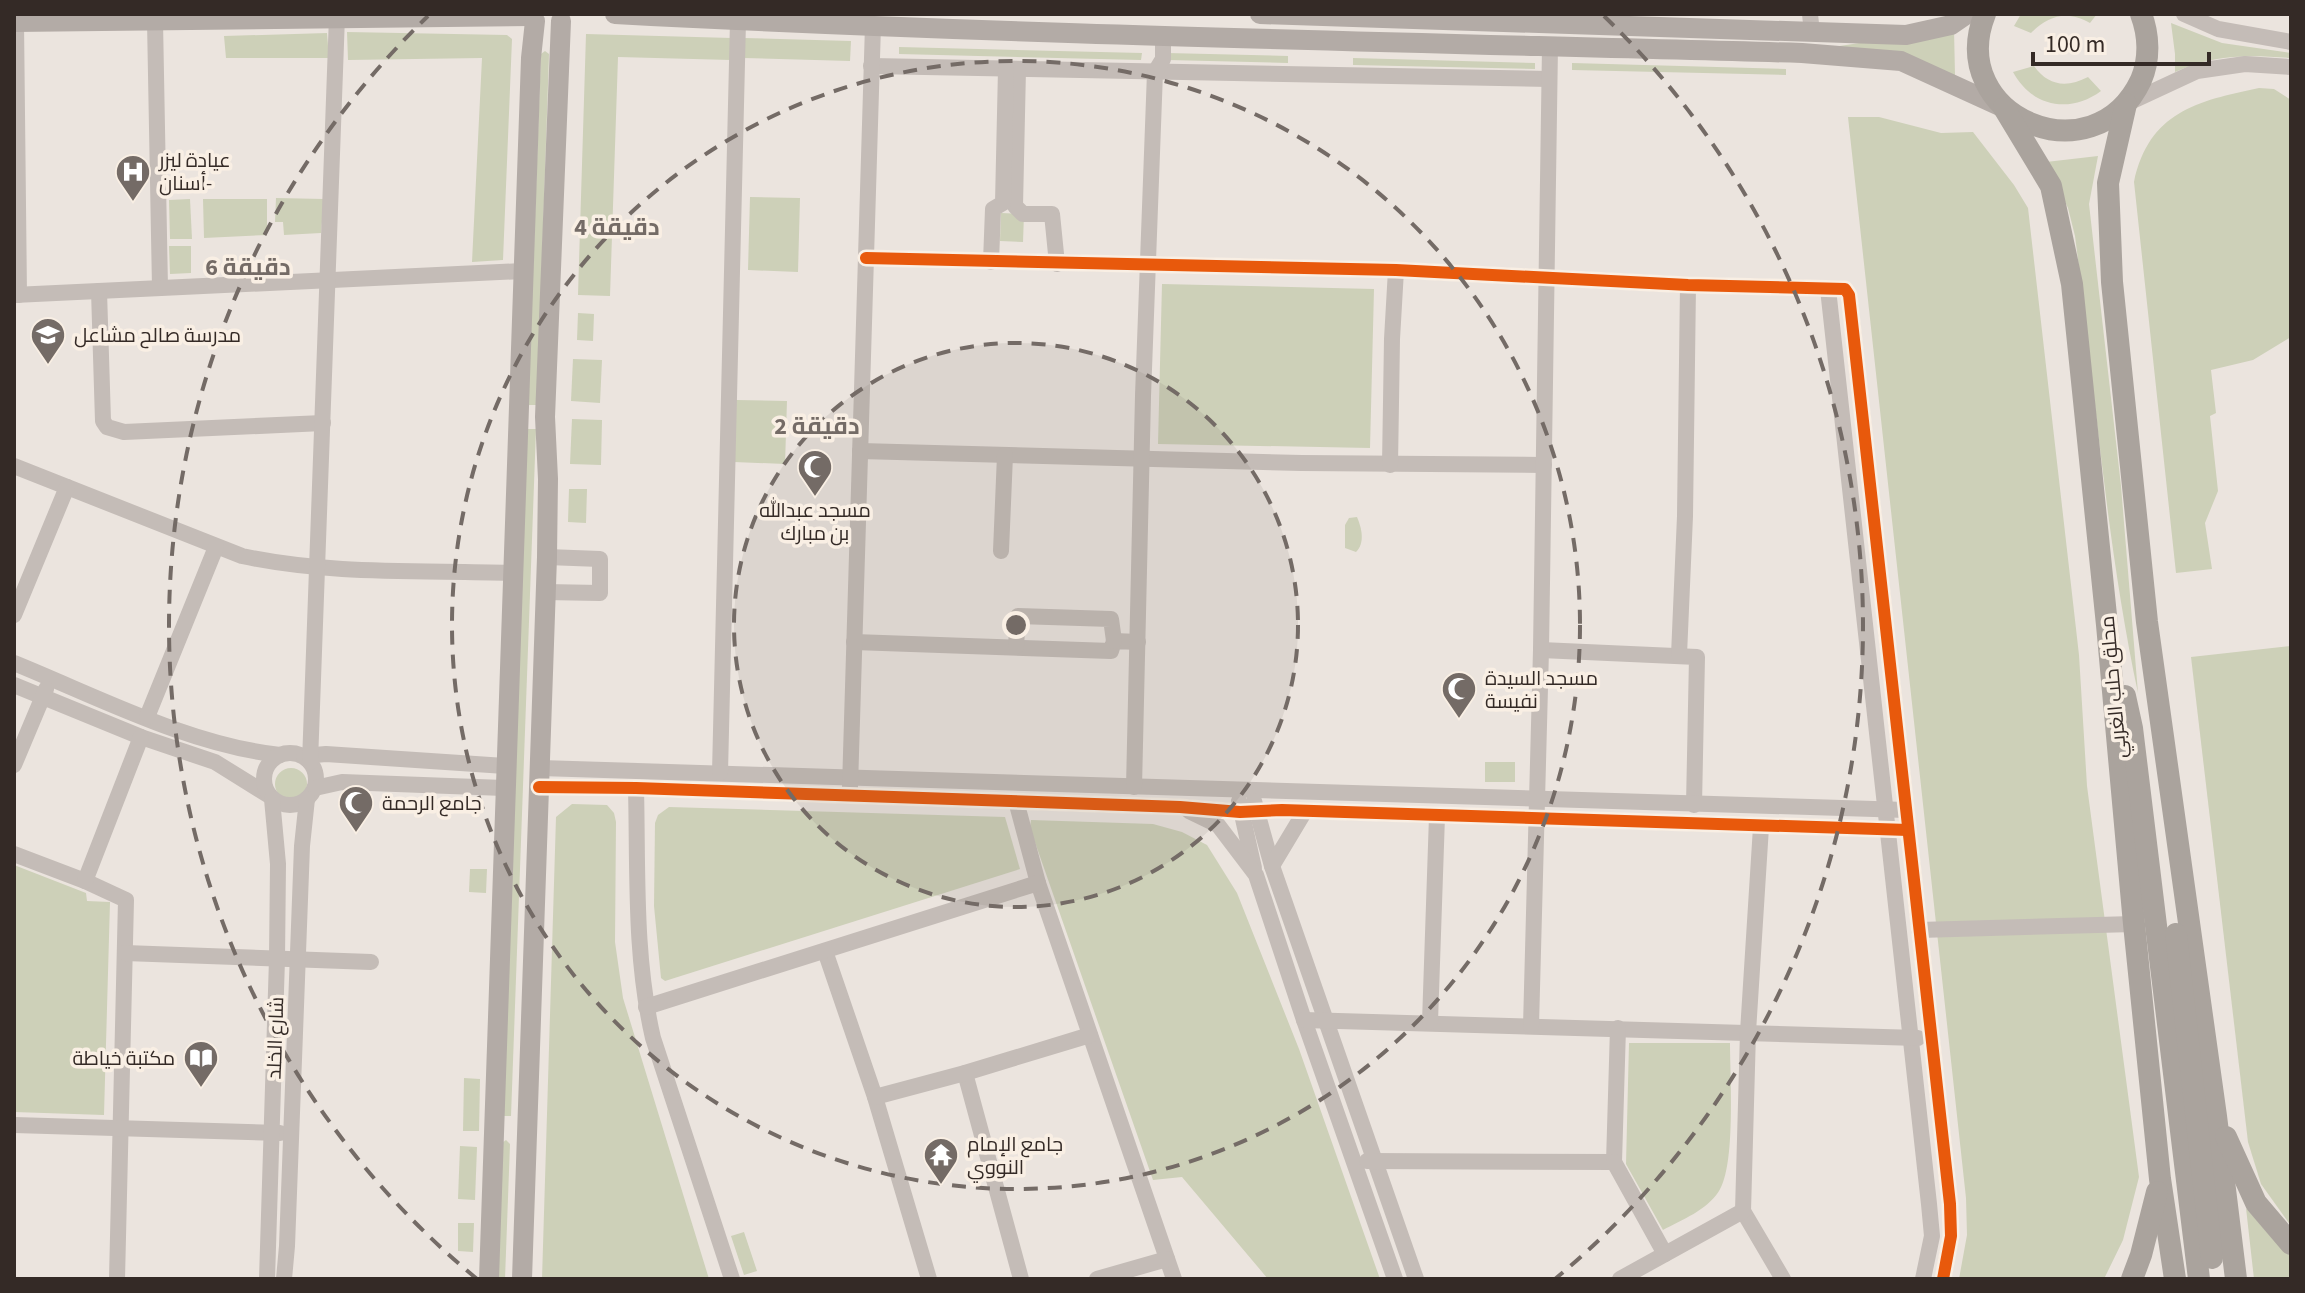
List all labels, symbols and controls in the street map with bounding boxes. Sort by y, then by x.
scale bar [2033,16,2209,66]
text: 100 m [2045,27,2105,62]
place label: عيادة ليزر أسنان- [158,147,231,198]
hospital icon: عيادة ليزر أسنان- [114,153,152,203]
text: 4 دقيقة [574,210,660,245]
text: 6 دقيقة [205,250,291,285]
school or university icon: مدرسة صالح مشاعل [29,316,67,366]
place label: مدرسة صالح مشاعل [74,322,241,350]
text: 2 دقيقة [774,409,860,444]
mosque icon: مسجد عبدالله بن مبارك [796,448,834,498]
place label: مسجد عبدالله بن مبارك [759,497,871,548]
centre of rings [1002,611,1030,639]
street label: محلق حلب الغربي [2094,614,2135,759]
place label: مسجد السيدة نفيسة [1485,665,1598,716]
mosque icon: مسجد السيدة نفيسة [1440,670,1478,720]
mosque icon: جامع الرحمة [337,784,375,834]
place label: جامع الرحمة [382,790,482,818]
street label: شارع الخلد [261,996,291,1080]
library icon: مكتبة خياطة [182,1039,220,1089]
place label: مكتبة خياطة [72,1045,175,1073]
place label: جامع الإمام النووي [967,1131,1063,1183]
temple icon: جامع الإمام النووي [922,1136,960,1186]

